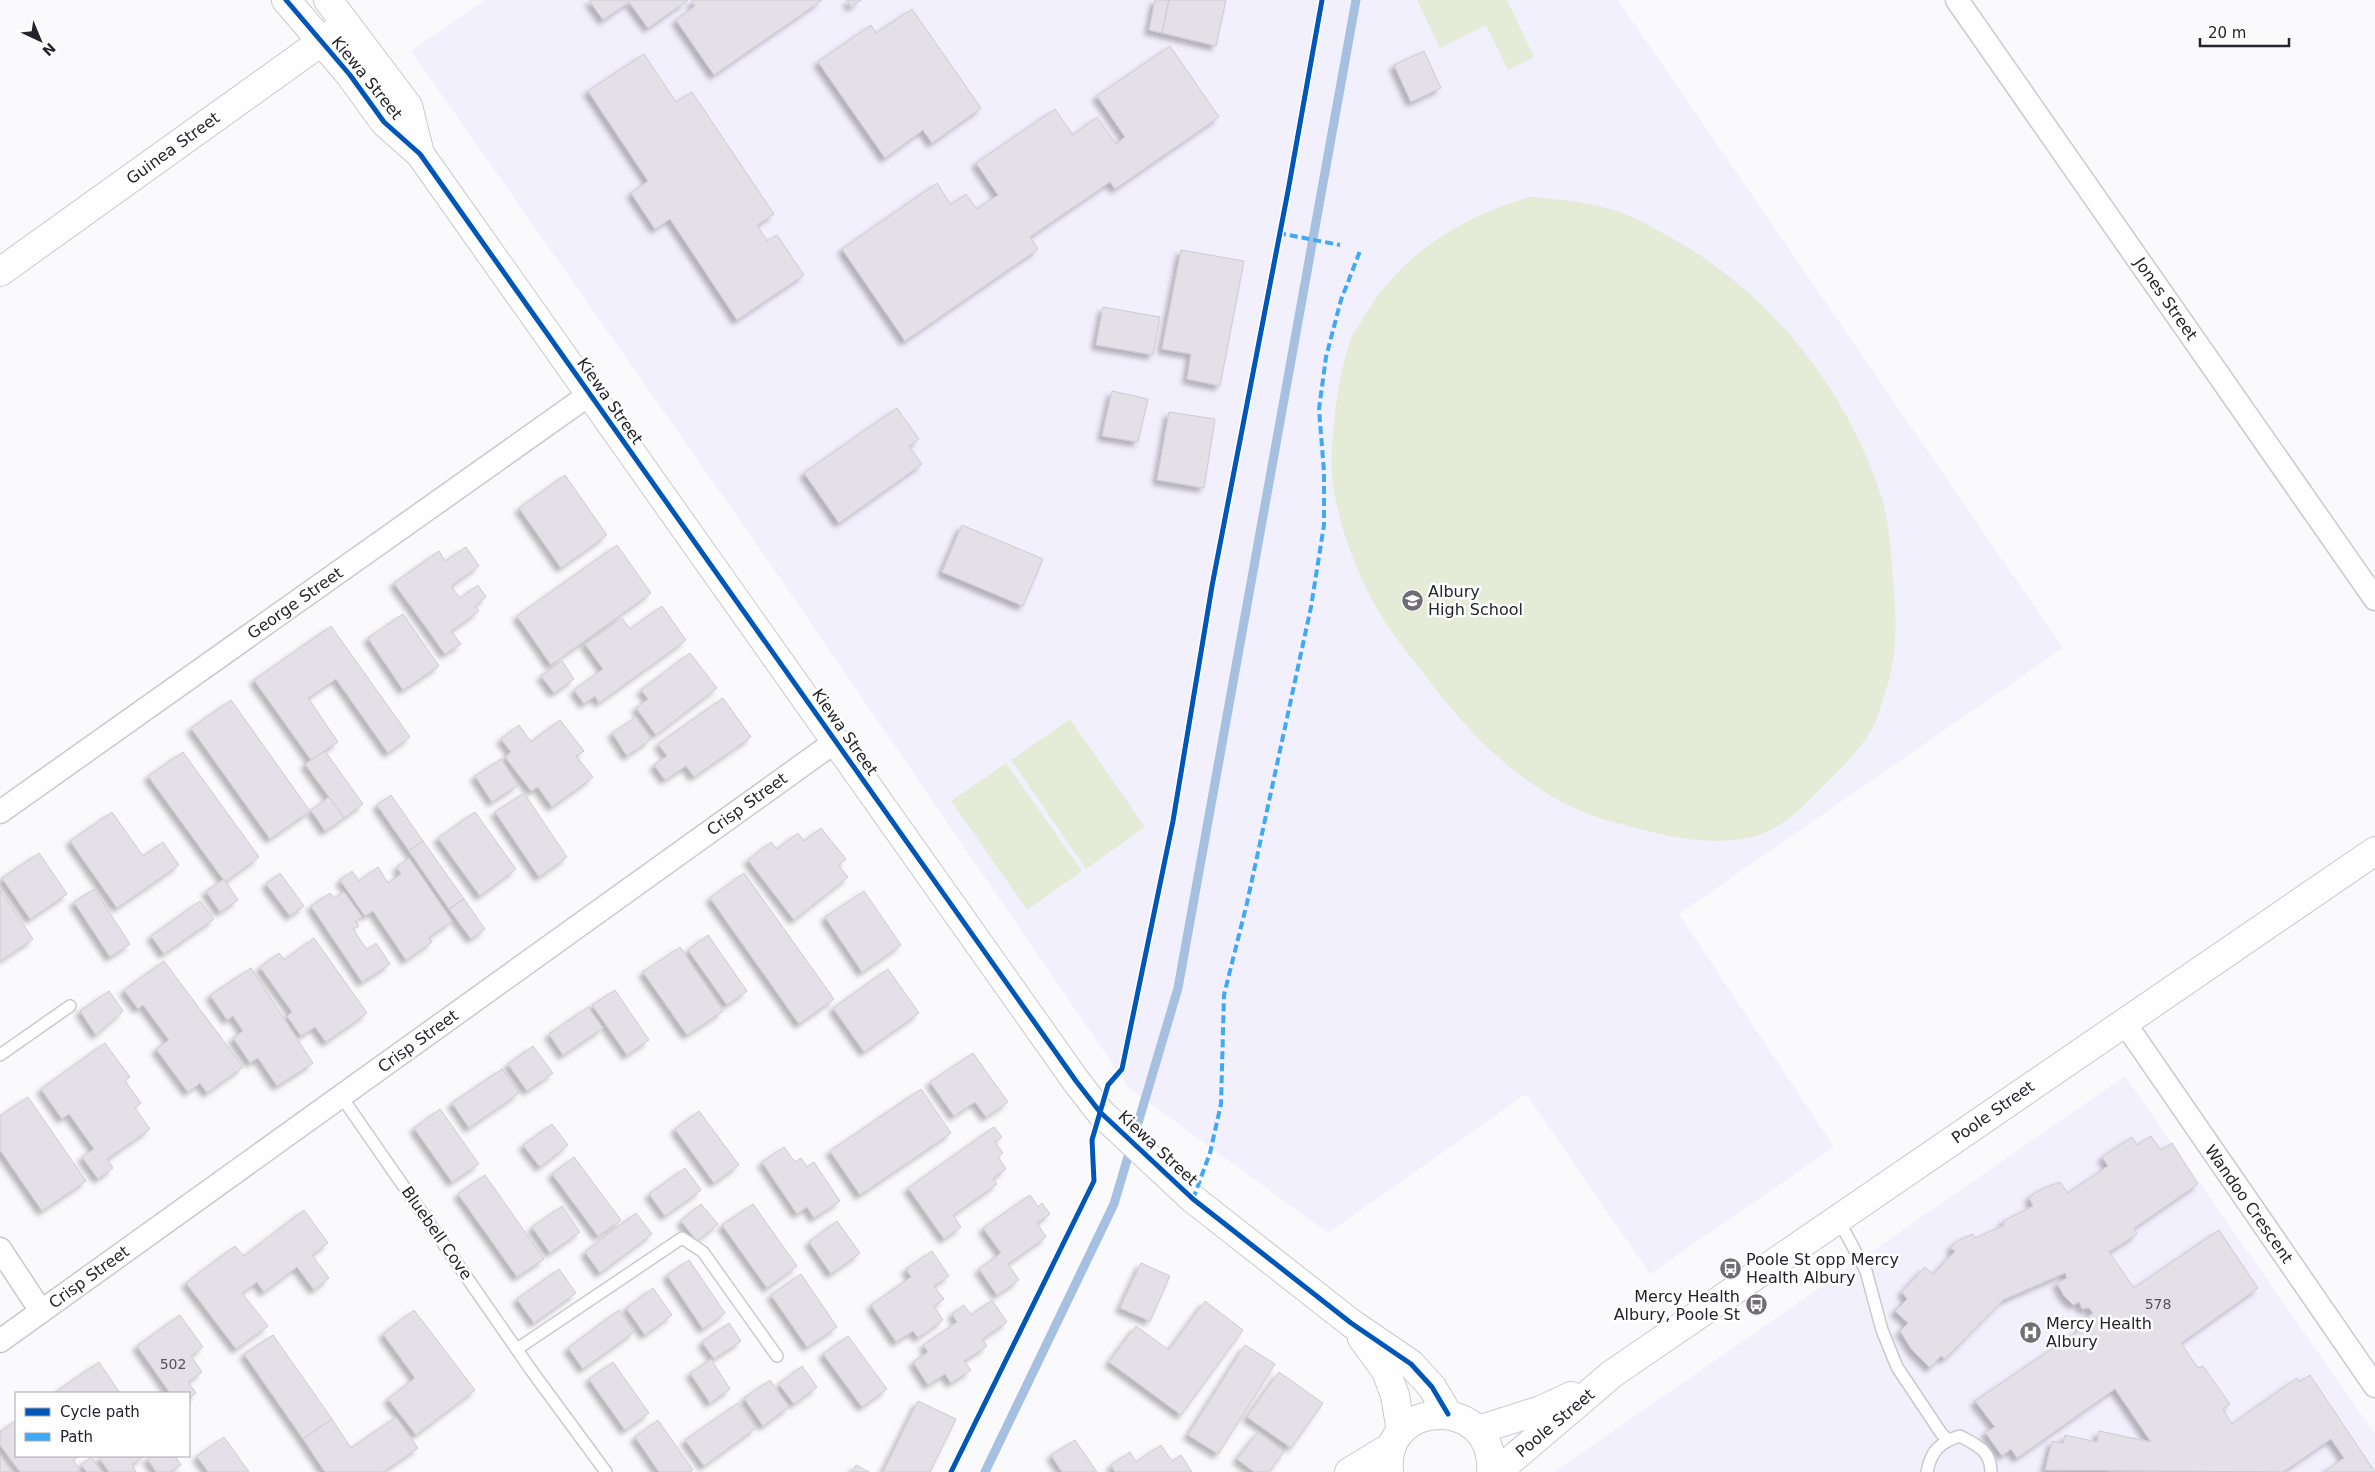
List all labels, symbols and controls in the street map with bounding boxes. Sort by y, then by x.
north arrow [15,15,65,65]
scale bar [2200,15,2289,47]
text: 20 m [2208,24,2246,42]
street label: Kiewa Street [328,33,406,123]
text: N [39,40,59,59]
street label: Guinea Street [123,108,223,188]
street label: Jones Street [2130,253,2201,344]
street label: Kiewa Street [573,354,647,448]
street label: George Street [244,563,346,643]
place label: Albury High School [1428,582,1523,619]
school or university icon: Albury High School [1400,588,1424,612]
street label: Kiewa Street [808,685,882,779]
street label: Crisp Street [703,769,791,839]
street label: Crisp Street [374,1006,462,1076]
street label: Poole Street [1948,1076,2038,1148]
street label: Kiewa Street [1114,1106,1202,1190]
street label: Wandoo Crescent [2201,1141,2297,1267]
street label: Bluebell Cove [398,1183,476,1283]
street label: Crisp Street [45,1242,133,1312]
place label: Poole St opp Mercy Health Albury [1746,1250,1899,1287]
bus stop icon: Poole St opp Mercy Health Albury [1718,1256,1742,1280]
place label: Mercy Health Albury, Poole St [1614,1287,1740,1324]
bus stop icon: Mercy Health Albury, Poole St [1744,1293,1768,1317]
house number: 578 [2145,1296,2171,1312]
place label: Mercy Health Albury [2046,1314,2152,1351]
hospital icon: Mercy Health Albury [2018,1320,2042,1344]
house number: 502 [160,1356,186,1372]
street label: Poole Street [1512,1385,1598,1461]
legend [15,1392,190,1457]
text: Cycle path [60,1403,140,1421]
text: Path [60,1428,93,1446]

